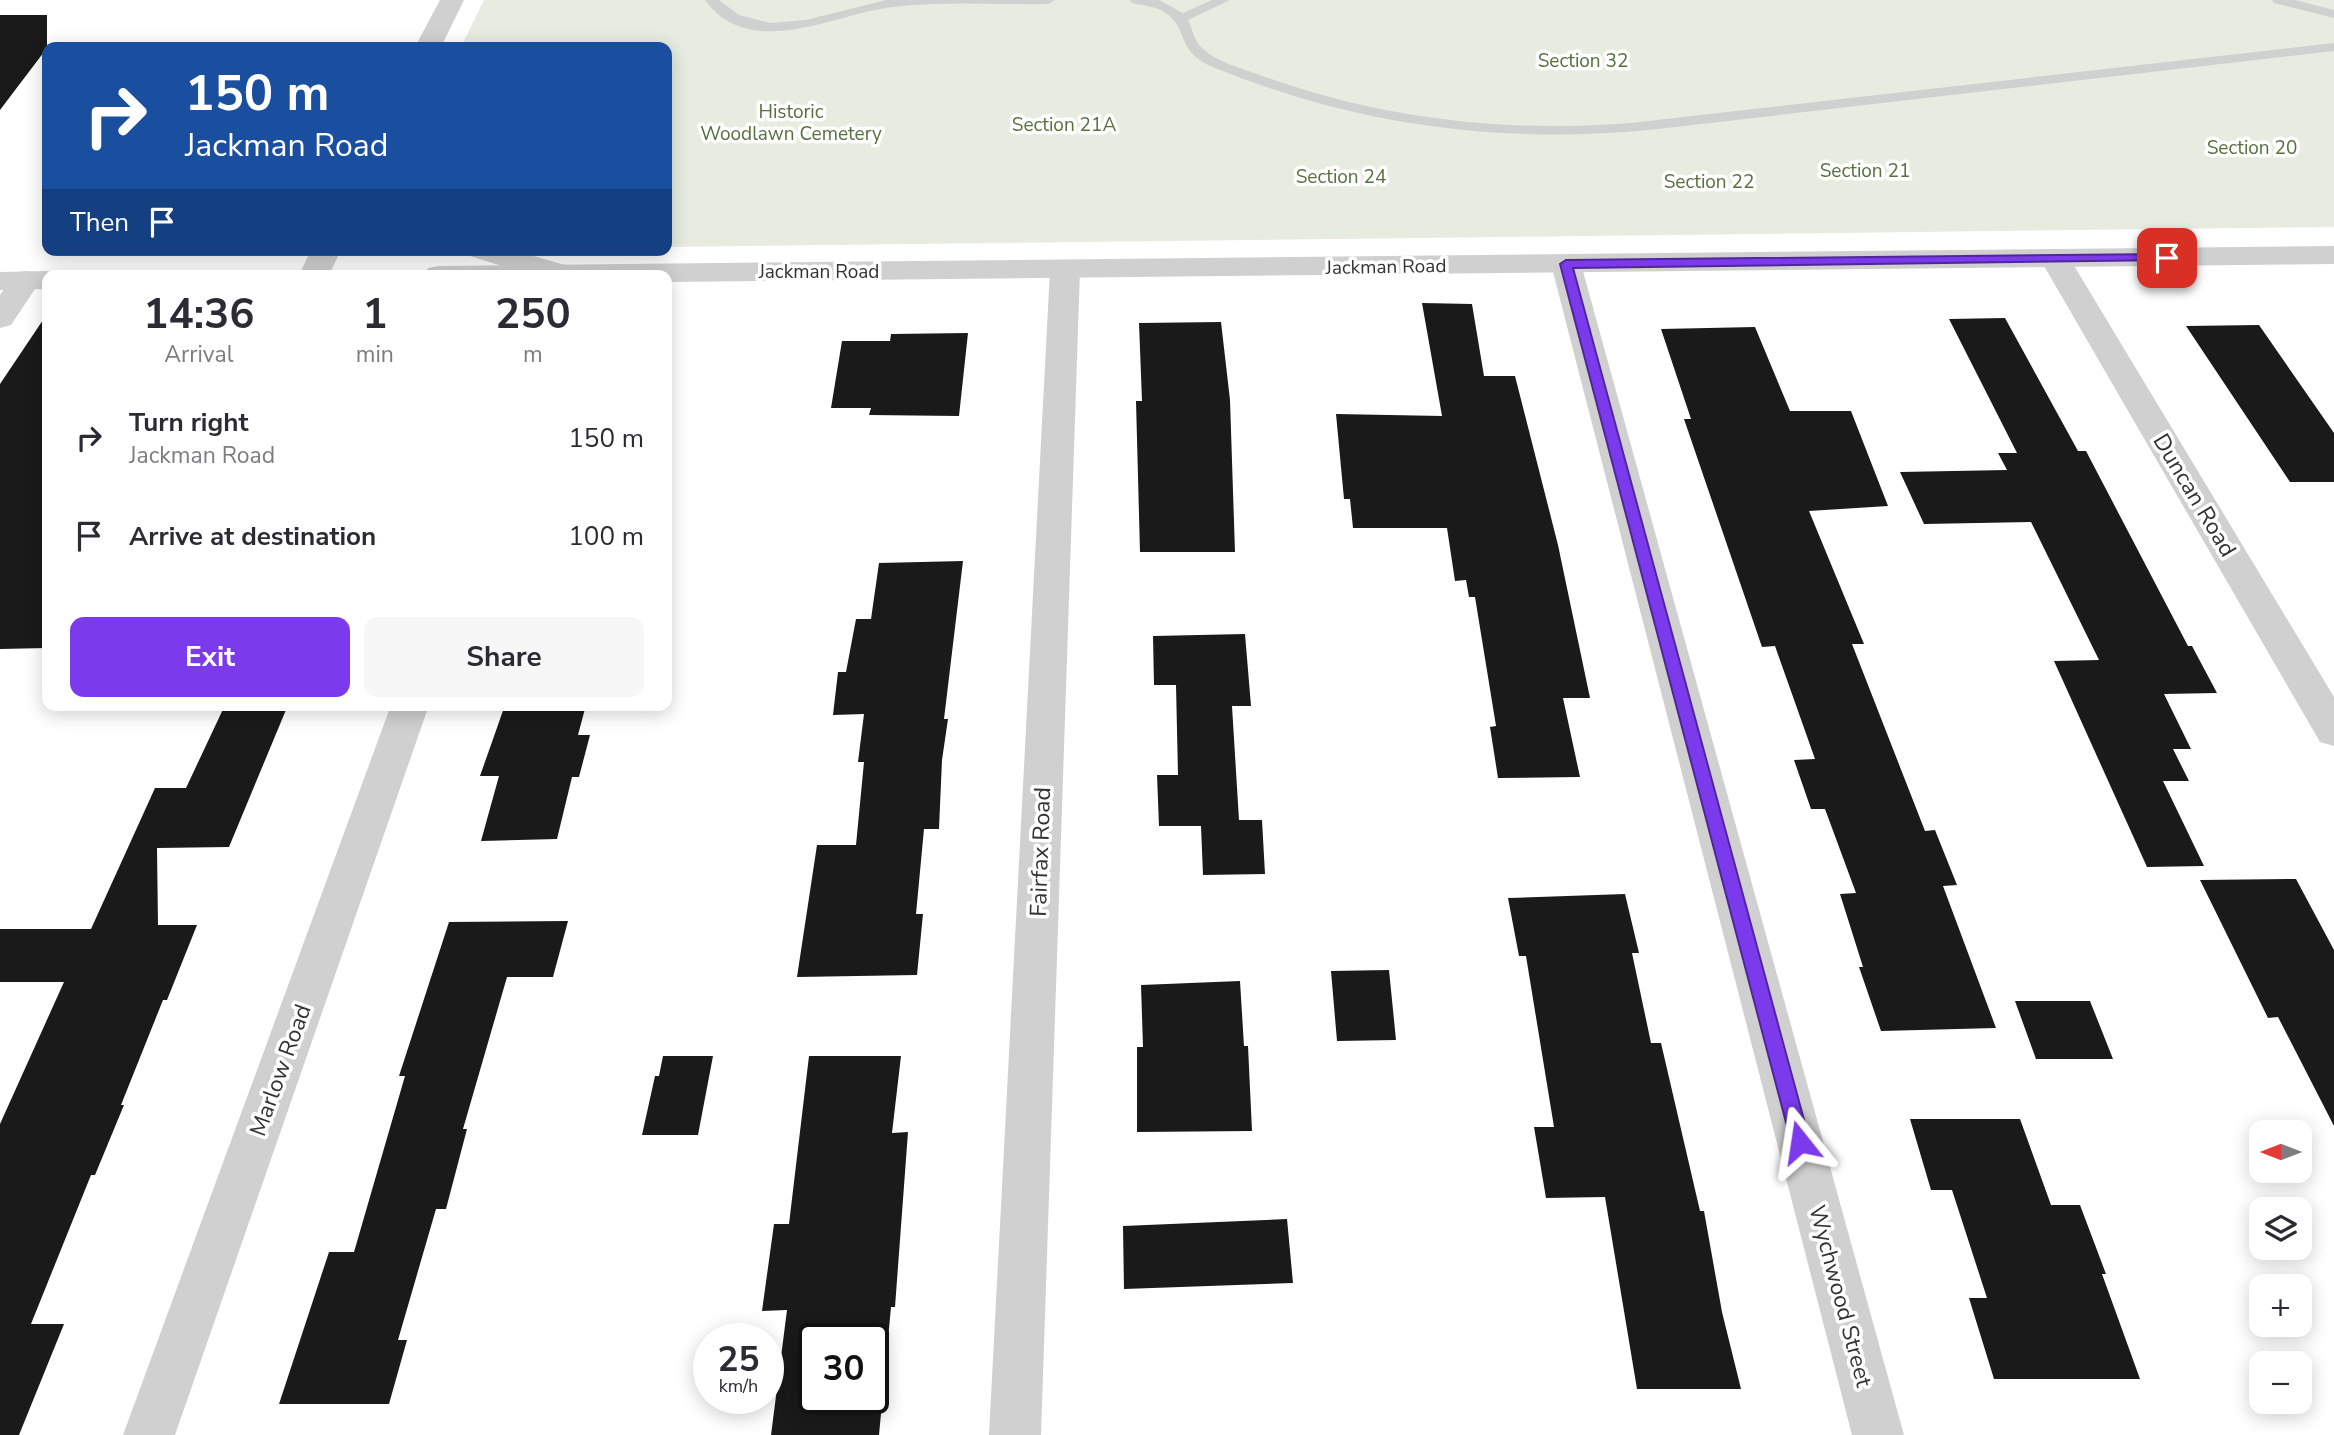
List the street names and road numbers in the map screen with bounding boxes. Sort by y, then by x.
street label: Jackman Road [1324,253,1447,281]
street label: Jackman Road [758,259,879,285]
street label: Duncan Road [2146,428,2243,562]
street label: Fairfax Road [1023,787,1058,917]
street label: Marlow Road [242,1000,319,1140]
street label: Wychwood Street [1801,1202,1880,1391]

